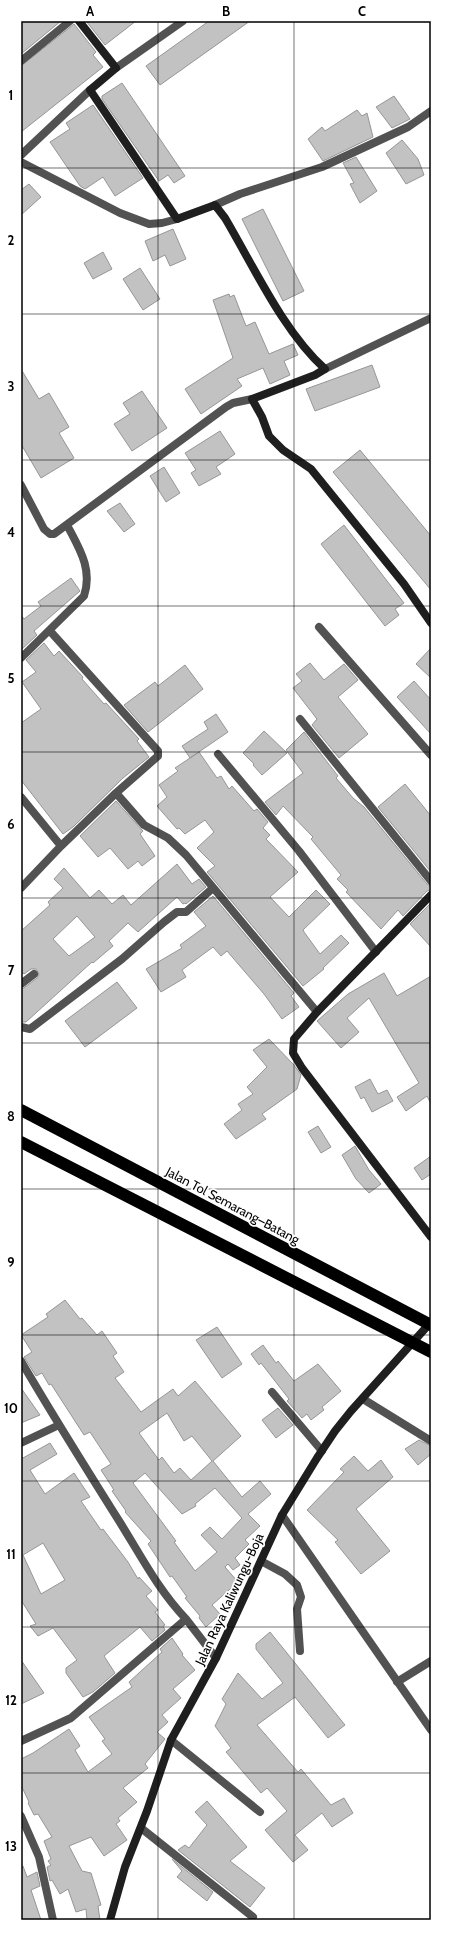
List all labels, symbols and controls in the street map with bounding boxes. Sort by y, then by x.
text: A [86,3,95,19]
text: B [222,3,230,19]
text: C [358,3,366,19]
text: 1 [9,87,13,103]
text: 2 [8,232,15,248]
text: 3 [7,378,15,394]
text: 4 [7,524,15,540]
text: 5 [8,670,15,686]
text: 6 [7,816,15,832]
text: 7 [8,962,15,978]
text: 8 [7,1108,15,1124]
street label: Jalan Tol Semarang–Batang [163,1162,303,1247]
text: 9 [7,1254,15,1270]
text: 10 [4,1400,18,1416]
street label: Jalan Raya Kaliwungu-Boja [191,1530,268,1669]
text: 11 [6,1546,16,1562]
text: 12 [5,1692,17,1708]
text: 13 [5,1838,17,1854]

